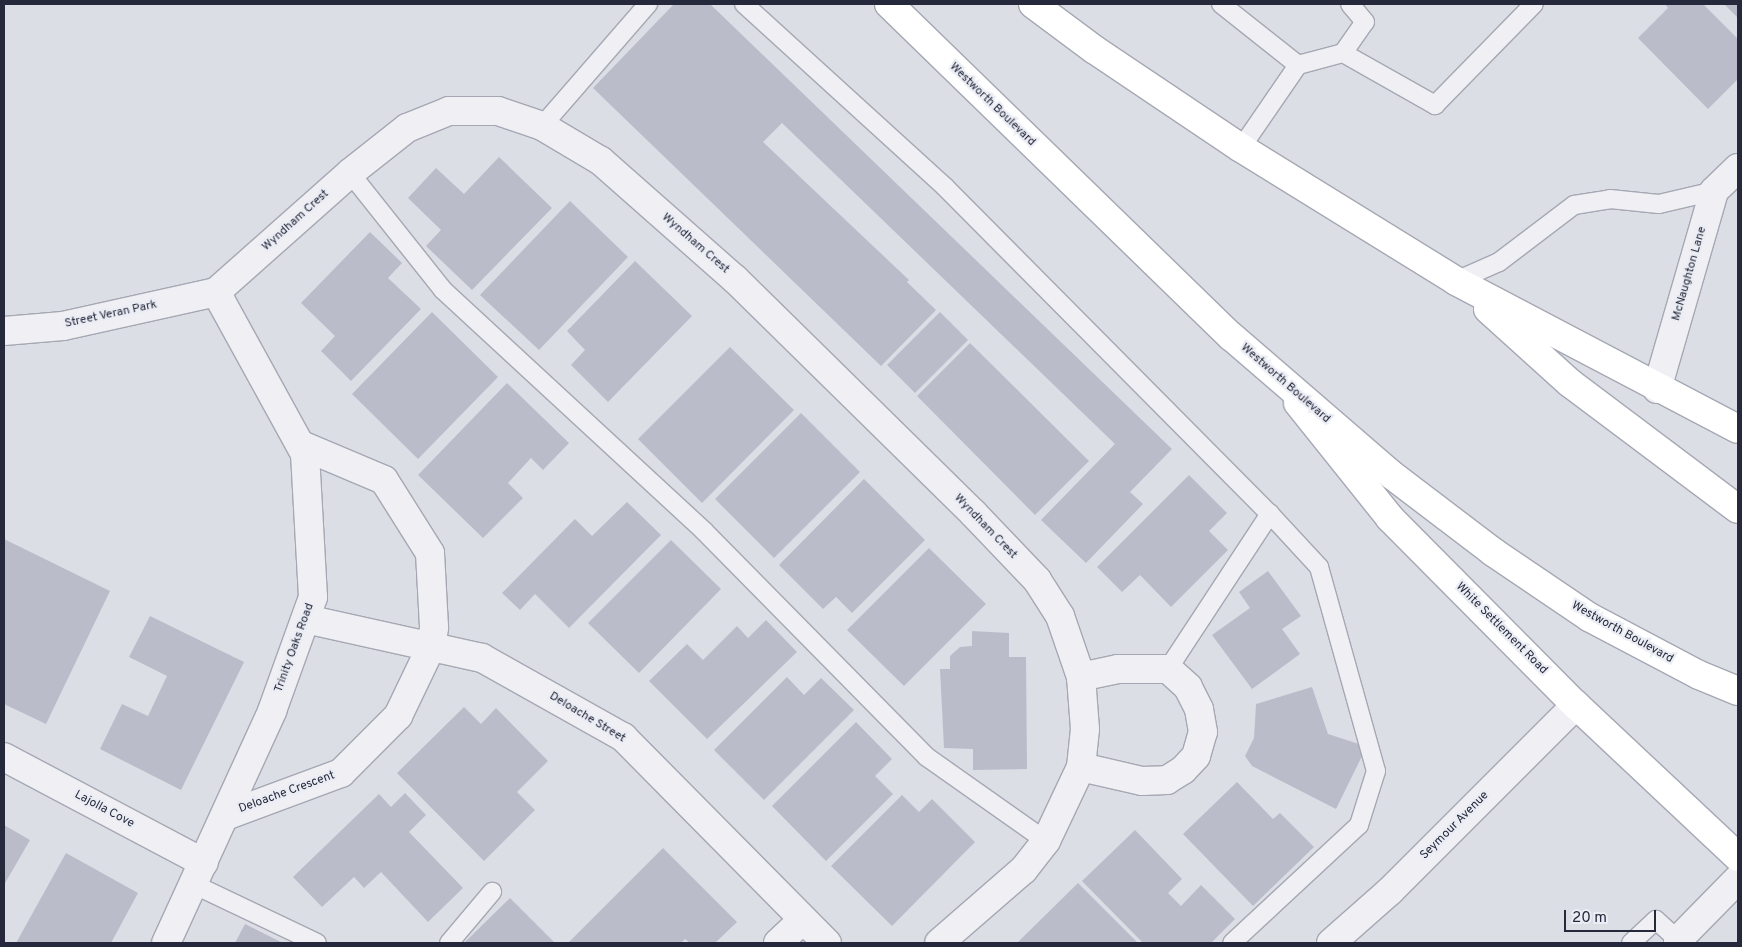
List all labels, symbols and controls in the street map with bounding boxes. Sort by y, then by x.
street label: Westworth Boulevard [946,60,1038,150]
street label: Wyndham Crest [260,187,332,255]
street label: Wyndham Crest [658,211,732,277]
street label: McNaughton Lane [1670,225,1710,323]
street label: Street Veran Park [63,298,159,332]
street label: Westworth Boulevard [1237,341,1333,427]
street label: Wyndham Crest [950,491,1020,563]
street label: White Settlement Road [1452,580,1550,678]
street label: Westworth Boulevard [1569,599,1675,667]
street label: Trinity Oaks Road [272,601,318,695]
street label: Deloache Street [546,690,628,746]
street label: Deloache Crescent [237,769,337,817]
street label: Lajolla Cove [72,788,136,832]
street label: Seymour Avenue [1418,789,1492,863]
scale bar [1567,900,1660,932]
text: 20 m [1572,909,1607,928]

